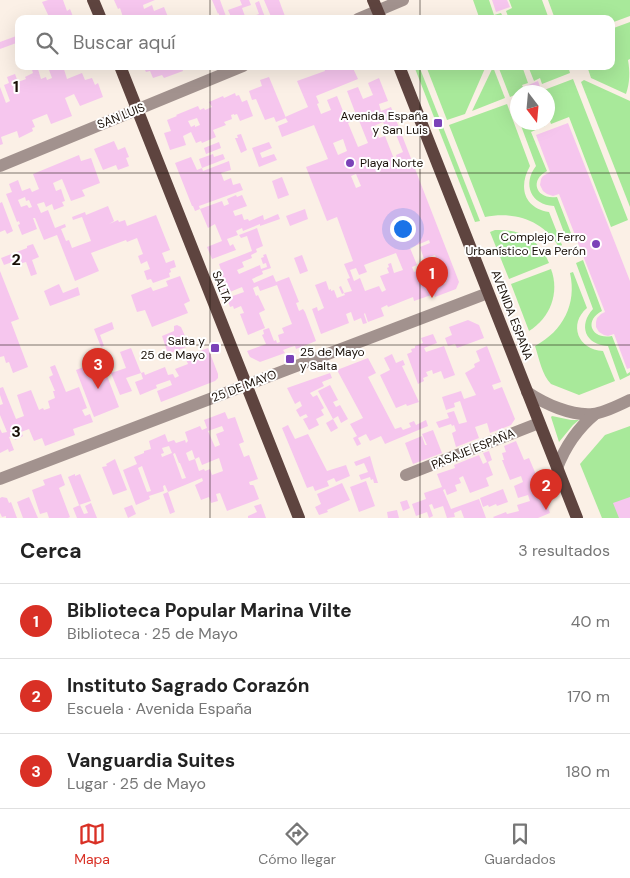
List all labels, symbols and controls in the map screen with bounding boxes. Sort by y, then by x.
search box [15,15,615,70]
icon: search [33,29,61,57]
text: Buscar aquí [73,30,176,55]
text: 1 [13,76,19,97]
north arrow [510,85,555,130]
street label: SAN LUIS [95,99,147,133]
place label: Avenida España y San Luis [341,108,428,138]
marker: Avenida España y San Luis [432,117,444,129]
place label: Playa Norte [360,155,423,171]
marker: Playa Norte [344,157,356,169]
your location [390,216,416,242]
place label: Complejo Ferro Urbanístico Eva Perón [465,229,586,259]
marker: Complejo Ferro Urbanístico Eva Perón [590,238,602,250]
text: 2 [11,249,21,270]
pin: 1 [416,257,448,298]
street label: SALTA [208,268,236,306]
street label: AVENIDA ESPAÑA [487,268,537,362]
place label: Salta y 25 de Mayo [140,333,205,363]
marker: Salta y 25 de Mayo [209,342,221,354]
place label: 25 de Mayo y Salta [300,344,365,374]
pin: 3 [82,348,114,389]
marker: 25 de Mayo y Salta [284,353,296,365]
street label: 25 DE MAYO [209,366,279,406]
text: 3 [11,421,21,442]
street label: PASAJE ESPAÑA [429,425,517,473]
pin: 2 [530,469,562,510]
text: Cerca [20,537,82,565]
text: 3 resultados [518,540,610,561]
text: Biblioteca Popular Marina Vilte [67,598,352,623]
text: 1 [33,611,39,632]
text: 40 m [571,611,610,632]
text: Biblioteca · 25 de Mayo [67,623,238,644]
text: Instituto Sagrado Corazón [67,673,310,698]
text: 2 [31,686,41,707]
text: 170 m [567,686,610,707]
text: Escuela · Avenida España [67,698,252,719]
text: Vanguardia Suites [67,748,235,773]
text: 3 [31,761,41,782]
text: 180 m [566,761,610,782]
text: Lugar · 25 de Mayo [67,773,206,794]
tab: Mapa [74,820,110,868]
tab: Cómo llegar [258,820,336,868]
tab: Guardados [484,820,556,868]

